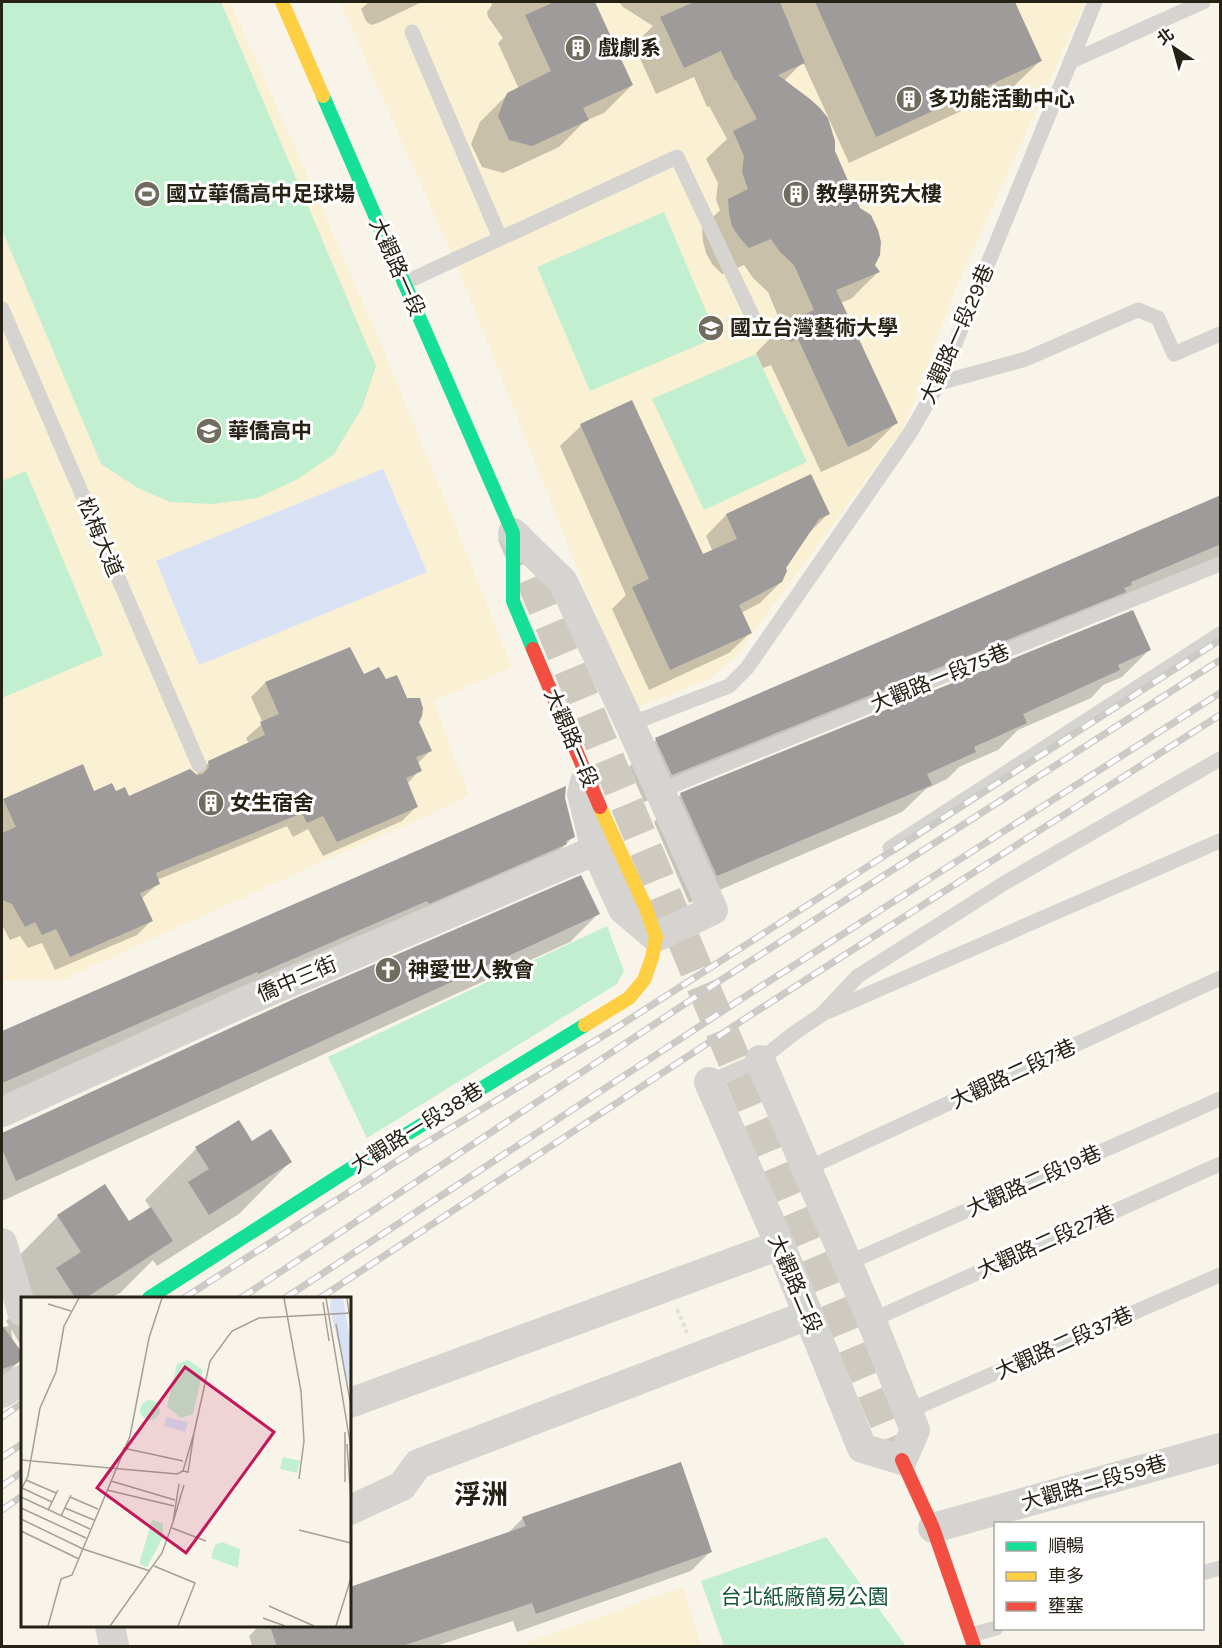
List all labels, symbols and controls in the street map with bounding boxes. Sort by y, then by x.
north arrow [1144,18,1204,78]
text: 北 [1153,24,1178,49]
building icon: 戲劇系 [563,33,593,63]
place label: 戲劇系 [598,36,661,60]
building icon: 多功能活動中心 [894,84,924,114]
place label: 多功能活動中心 [928,87,1075,111]
sports icon: 國立華僑高中足球場 [132,179,162,209]
building icon: 教學研究大樓 [781,179,811,209]
place label: 國立華僑高中足球場 [166,182,355,206]
place label: 教學研究大樓 [816,182,942,206]
street label: 大觀路一段 [365,214,429,320]
street label: 大觀路一段29巷 [915,260,999,408]
school or university icon: 國立台灣藝術大學 [696,313,726,343]
place label: 國立台灣藝術大學 [730,316,898,340]
school or university icon: 華僑高中 [194,416,224,446]
place label: 華僑高中 [228,419,312,443]
street label: 松梅大道 [73,494,127,580]
street label: 大觀路一段75巷 [867,639,1013,717]
street label: 大觀路一段 [539,685,603,791]
building icon: 女生宿舍 [196,788,226,818]
place label: 女生宿舍 [230,791,314,815]
street label: 僑中三街 [254,952,340,1006]
church icon: 神愛世人教會 [373,955,403,985]
place label: 神愛世人教會 [408,958,534,982]
street label: 大觀路二段7巷 [946,1034,1080,1114]
street label: 大觀路一段38巷 [346,1078,488,1178]
street label: 大觀路二段19巷 [963,1141,1105,1221]
street label: 大觀路二段27巷 [974,1201,1118,1283]
street label: 大觀路二段 [763,1231,827,1337]
inset map [21,1297,351,1627]
street label: 大觀路二段37巷 [991,1302,1137,1384]
street label: 大觀路二段59巷 [1019,1451,1169,1515]
district label: 浮洲 [454,1479,508,1511]
legend [994,1522,1204,1630]
text: 順暢 [1048,1535,1084,1557]
text: 車多 [1048,1565,1084,1587]
park label: 台北紙廠簡易公園 [721,1585,889,1609]
text: 壅塞 [1048,1595,1084,1617]

